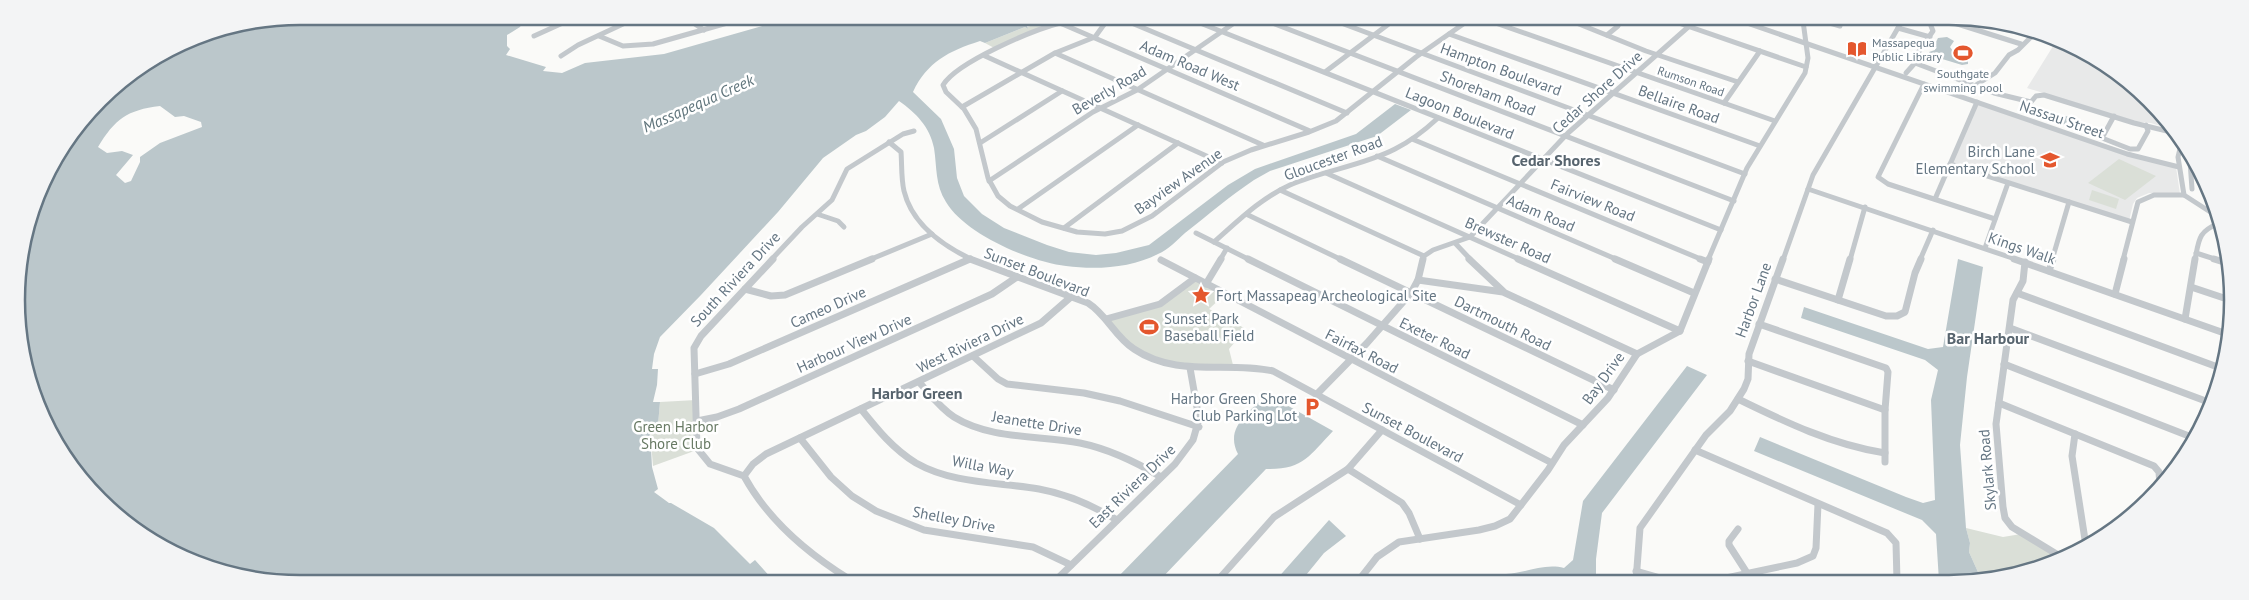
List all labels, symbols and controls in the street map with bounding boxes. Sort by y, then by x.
street label: Adam Road West [1137,35,1243,95]
place label: Massapequa Public Library [1872,35,1942,64]
street label: Hampton Boulevard [1438,38,1564,100]
library icon: Massapequa Public Library [1846,38,1868,60]
sports icon: Southgate swimming pool [1952,42,1974,64]
street label: Cedar Shore Drive [1548,47,1646,137]
street label: Beverly Road [1069,61,1149,119]
street label: Rumson Road [1656,63,1726,99]
street label: Shoreham Road [1438,66,1538,120]
place label: Southgate swimming pool [1924,66,2003,95]
water label: Massapequa Creek [639,69,757,136]
street label: Bellaire Road [1636,81,1722,127]
street label: Lagoon Boulevard [1403,83,1517,143]
street label: Nassau Street [2017,96,2107,142]
street label: Gloucester Road [1281,131,1385,185]
place label: Birch Lane Elementary School [1915,142,2036,178]
street label: Bayview Avenue [1130,144,1226,218]
school or university icon: Birch Lane Elementary School [2039,149,2061,171]
district label: Cedar Shores [1511,150,1601,170]
street label: Fairview Road [1548,174,1638,226]
street label: Adam Road [1504,190,1578,236]
street label: Brewster Road [1462,213,1554,267]
street label: South Riviera Drive [686,227,784,331]
street label: Kings Walk [1986,228,2059,269]
street label: Sunset Boulevard [981,243,1093,301]
street label: Harbor Lane [1731,260,1775,340]
street label: Cameo Drive [787,282,869,332]
place icon: Fort Massapeag Archeological Site [1190,284,1212,306]
place label: Fort Massapeag Archeological Site [1216,286,1437,305]
street label: Dartmouth Road [1452,291,1554,355]
street label: Harbour View Drive [794,309,914,377]
street label: West Riviera Drive [913,309,1027,377]
place label: Sunset Park Baseball Field [1164,309,1254,345]
street label: Exeter Road [1396,313,1474,363]
sports icon: Sunset Park Baseball Field [1138,316,1160,338]
street label: Fairfax Road [1322,324,1402,378]
district label: Bar Harbour [1947,328,2030,348]
street label: Bay Drive [1578,348,1628,408]
district label: Harbor Green [872,383,962,403]
place label: Harbor Green Shore Club Parking Lot [1171,389,1297,425]
parking icon: Harbor Green Shore Club Parking Lot [1301,396,1323,418]
street label: Sunset Boulevard [1359,397,1467,467]
street label: Jeanette Drive [990,406,1083,439]
park label: Green Harbor Shore Club [633,417,719,453]
street label: Skylark Road [1974,429,2000,511]
street label: East Riviera Drive [1085,440,1179,532]
street label: Willa Way [950,451,1016,481]
street label: Shelley Drive [911,502,997,536]

